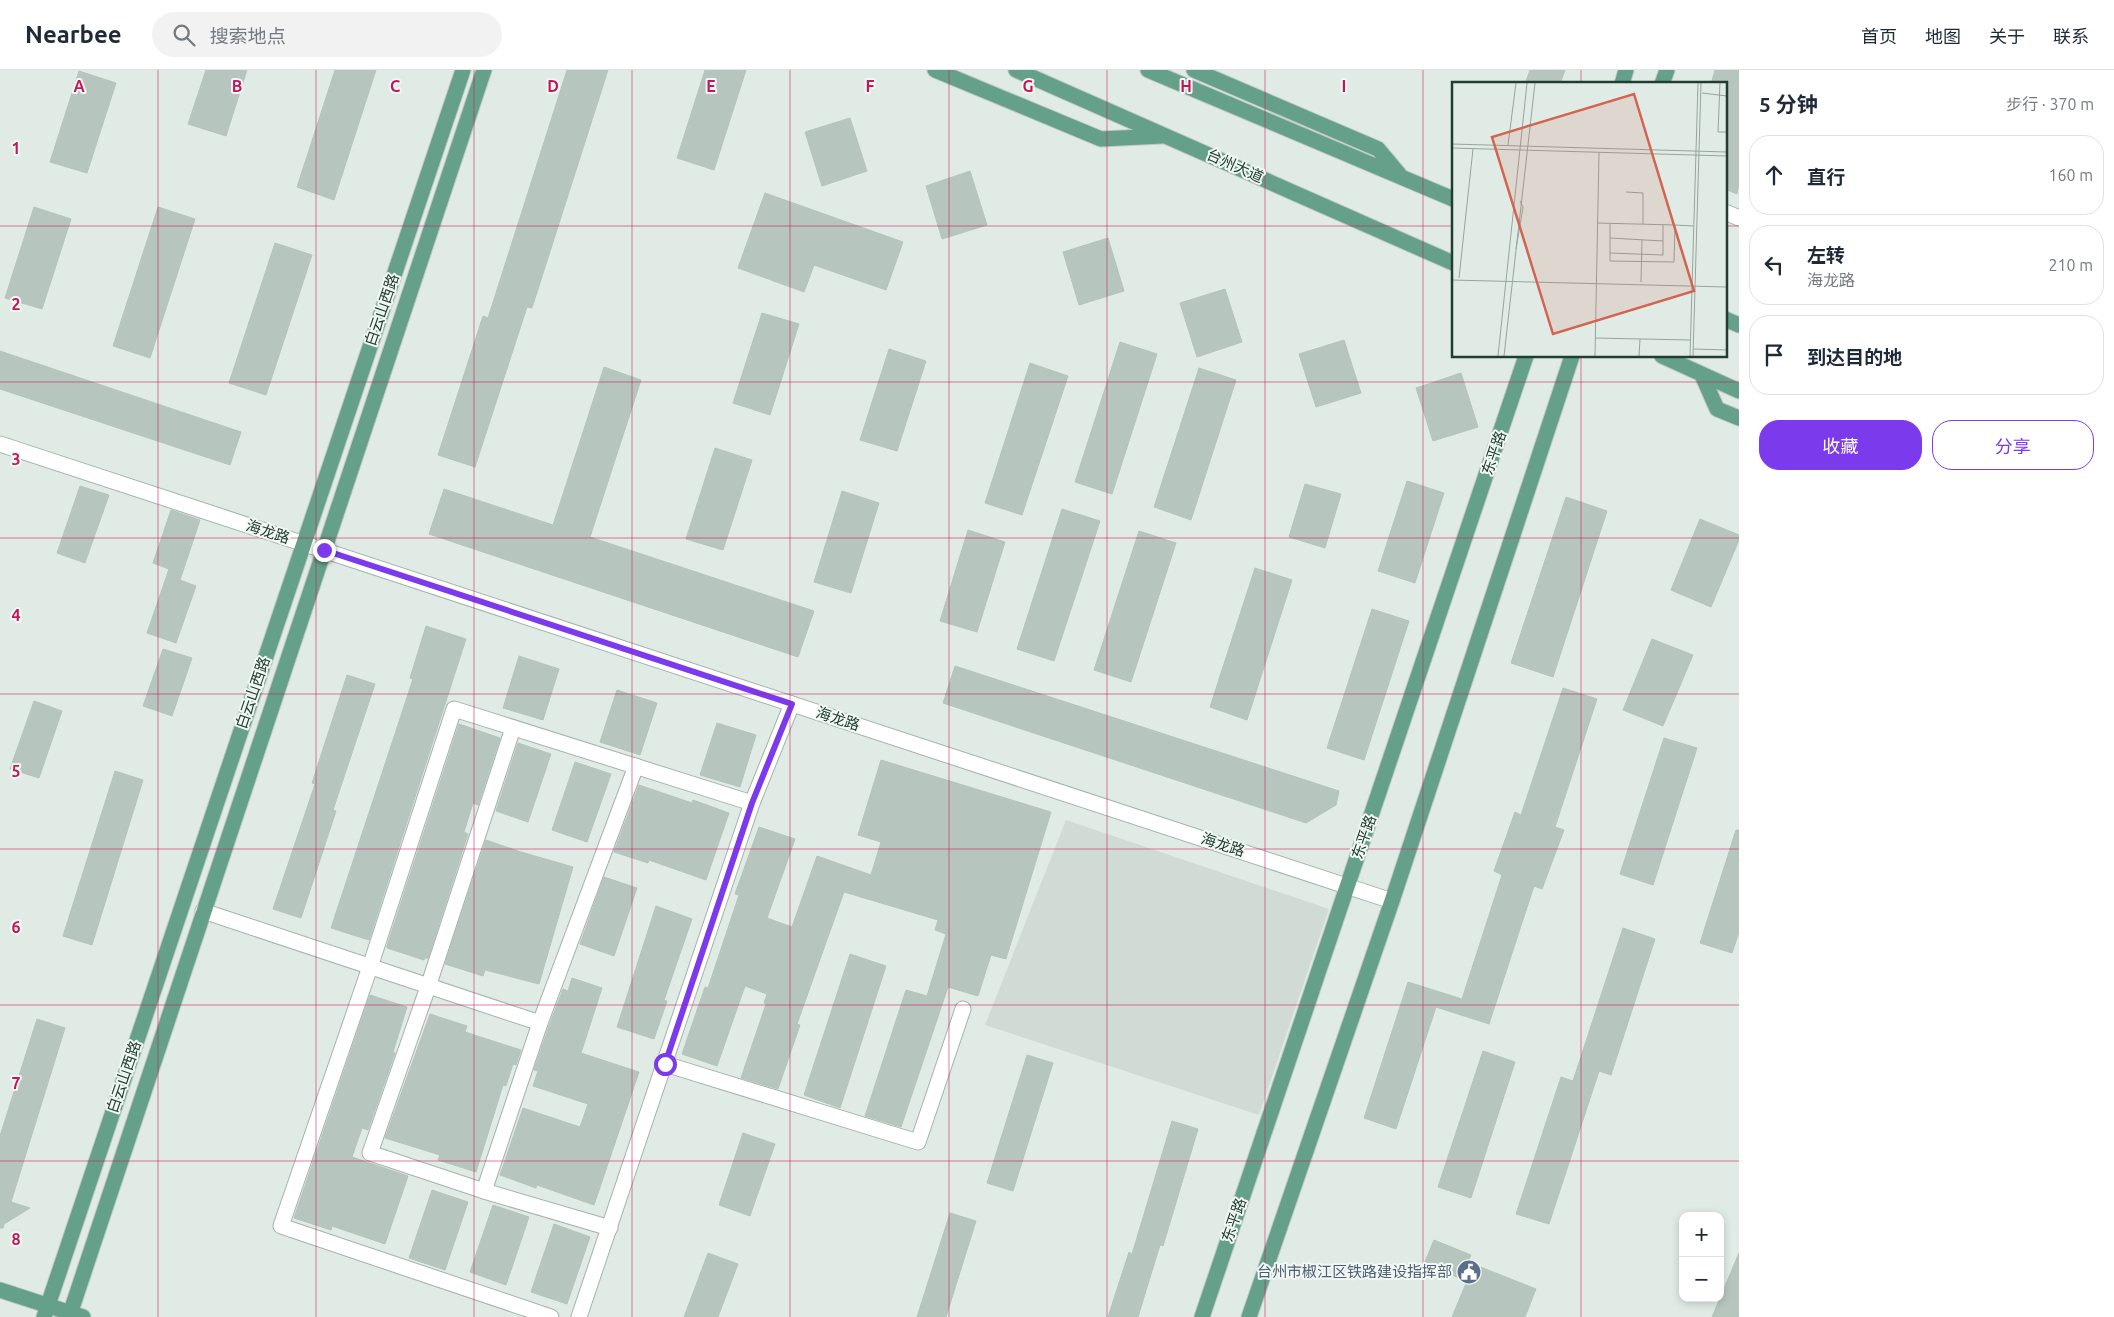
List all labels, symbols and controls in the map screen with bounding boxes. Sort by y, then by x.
search box [152,12,502,57]
text: Nearbee [25,21,122,48]
icon: search [170,21,198,49]
text: 搜索地点 [210,25,286,47]
text: 首页 [1861,26,1897,46]
text: 地图 [1925,26,1961,46]
text: 关于 [1989,26,2025,46]
text: 联系 [2053,26,2089,46]
text: A [73,77,85,95]
text: B [232,77,242,95]
text: C [390,77,400,95]
text: D [547,77,559,95]
text: E [706,77,716,95]
text: F [866,77,875,95]
text: G [1022,77,1034,95]
text: H [1180,77,1192,95]
text: I [1342,77,1346,95]
inset map [1452,82,1726,358]
text: 5 分钟 [1759,92,1818,116]
text: 步行 · 370 m [2006,95,2094,113]
text: 1 [11,139,21,157]
street label: 台州大道 [1204,146,1266,186]
icon: ahead [1760,161,1788,189]
text: 直行 [1807,166,1845,188]
text: 160 m [2048,166,2093,184]
text: 左转 [1807,244,1845,266]
icon: left [1760,251,1788,279]
text: 210 m [2048,256,2093,274]
text: 海龙路 [1807,271,1855,289]
street label: 白云山西路 [361,272,402,348]
text: 2 [11,295,21,313]
icon: arrive [1760,341,1788,369]
text: 到达目的地 [1807,346,1902,368]
button: 收藏 [1759,420,1922,470]
button: 分享 [1932,420,2094,470]
street label: 东平路 [1478,429,1509,477]
text: 3 [11,450,21,468]
street label: 海龙路 [244,516,292,547]
route end [313,539,336,562]
text: 4 [11,606,21,624]
street label: 白云山西路 [232,655,273,731]
street label: 海龙路 [814,703,862,734]
text: 5 [11,762,21,780]
street label: 东平路 [1348,813,1379,861]
street label: 海龙路 [1199,829,1247,860]
text: 6 [11,918,21,936]
street label: 白云山西路 [103,1039,144,1115]
route start [654,1053,677,1076]
text: 7 [11,1074,21,1092]
street label: 东平路 [1218,1196,1249,1244]
map controls [1679,1212,1724,1302]
button: + [1679,1212,1724,1257]
text: 8 [11,1230,21,1248]
button: − [1679,1257,1724,1302]
public building icon: 台州市椒江区铁路建设指挥部 [1456,1259,1482,1285]
place label: 台州市椒江区铁路建设指挥部 [1257,1263,1452,1280]

